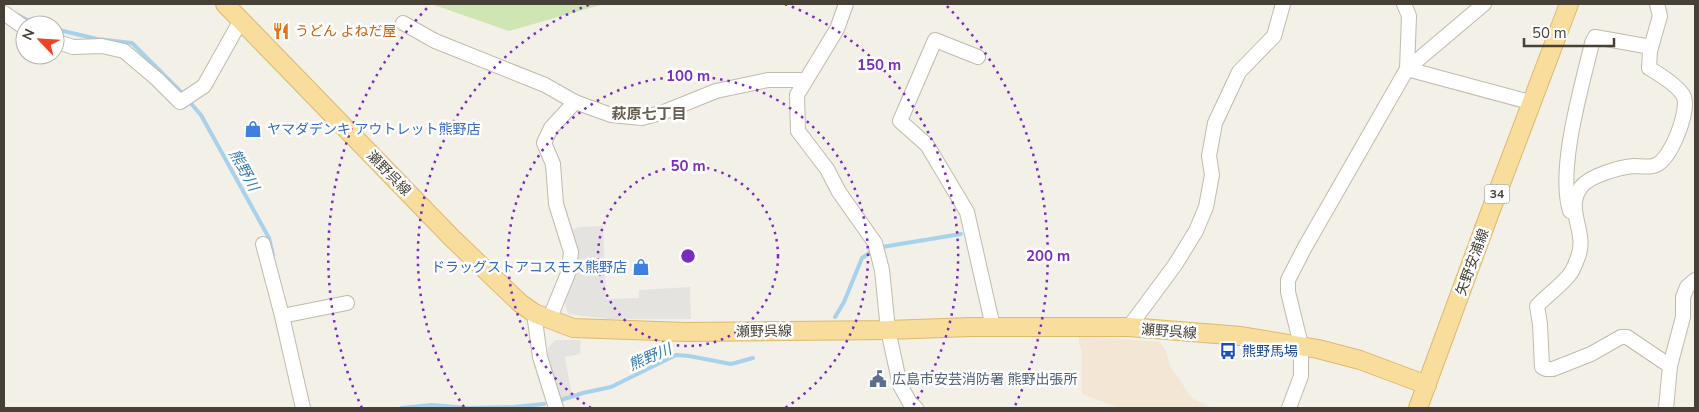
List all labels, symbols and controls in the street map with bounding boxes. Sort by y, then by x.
north arrow [15,15,65,65]
scale bar [1524,15,1614,47]
restaurant icon: うどん よねだ屋 [271,21,291,41]
place label: うどん よねだ屋 [295,22,397,41]
text: 50 m [1532,23,1567,43]
text: N [18,26,39,43]
text: 150 m [857,55,901,75]
text: 100 m [666,66,710,86]
district label: 萩原七丁目 [611,104,687,124]
shop icon: ヤマダデンキ アウトレット熊野店 [243,119,263,139]
place label: ヤマダデンキ アウトレット熊野店 [267,120,481,139]
water label: 熊野川 [224,145,265,196]
street label: 瀬野呉線 [362,147,415,200]
text: 50 m [670,156,706,176]
road number: 34 [1484,184,1510,203]
street label: 矢野安浦線 [1452,226,1493,298]
text: 200 m [1026,246,1070,266]
centre of rings [679,247,697,265]
shop icon: ドラッグストアコスモス熊野店 [631,257,651,277]
place label: ドラッグストアコスモス熊野店 [431,258,627,277]
street label: 瀬野呉線 [1140,320,1198,343]
street label: 瀬野呉線 [736,322,792,341]
water label: 熊野川 [625,338,676,375]
bus stop icon: 熊野馬場 [1218,341,1238,361]
place label: 熊野馬場 [1242,342,1298,361]
public building icon: 広島市安芸消防署 熊野出張所 [868,369,888,389]
place label: 広島市安芸消防署 熊野出張所 [892,370,1078,389]

